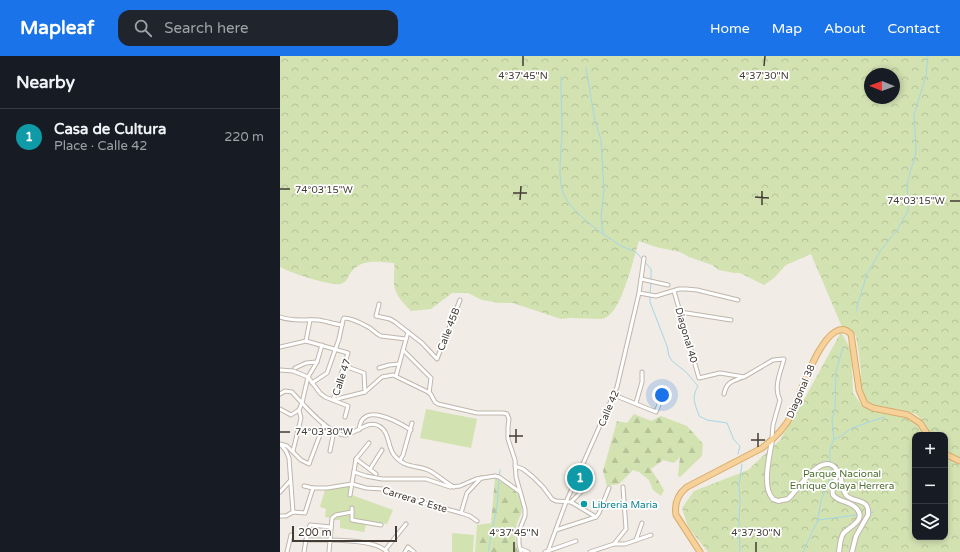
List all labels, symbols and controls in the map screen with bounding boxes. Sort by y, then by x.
search box [118,10,398,46]
text: Mapleaf [20,17,94,39]
icon: search [132,17,154,39]
text: Search here [164,19,249,37]
text: Home [710,20,750,37]
text: Map [772,20,802,37]
text: About [824,20,866,37]
text: Contact [888,20,940,37]
north arrow [864,68,900,104]
text: 4°37'45"N [498,70,548,82]
text: 4°37'30"N [739,70,789,82]
text: Nearby [16,72,75,93]
text: Casa de Cultura [54,120,166,138]
text: 1 [25,129,33,145]
text: 220 m [224,129,264,145]
text: Place · Calle 42 [54,138,147,154]
text: 74°03'15"W [295,184,353,196]
text: 74°03'15"W [887,195,945,207]
street label: Calle 45B [435,306,463,353]
street label: Diagonal 40 [672,306,700,364]
street label: Calle 47 [330,357,354,397]
street label: Diagonal 38 [784,363,818,420]
your location [652,385,672,405]
street label: Calle 42 [596,388,622,428]
text: 74°03'30"W [295,426,353,438]
map controls [912,432,948,540]
button: + [912,432,948,468]
pin: 1 [567,463,593,493]
park label: Parque Nacional Enrique Olaya Herrera [790,468,894,492]
button: − [912,468,948,504]
street label: Carrera 2 Este [381,484,449,516]
marker: Libreria Maria [579,499,589,509]
place label: Libreria Maria [592,499,658,511]
button: layers [912,504,948,540]
scale bar [292,524,397,543]
text: 200 m [298,526,332,539]
text: 4°37'45"N [489,527,539,539]
text: 4°37'30"N [731,527,781,539]

